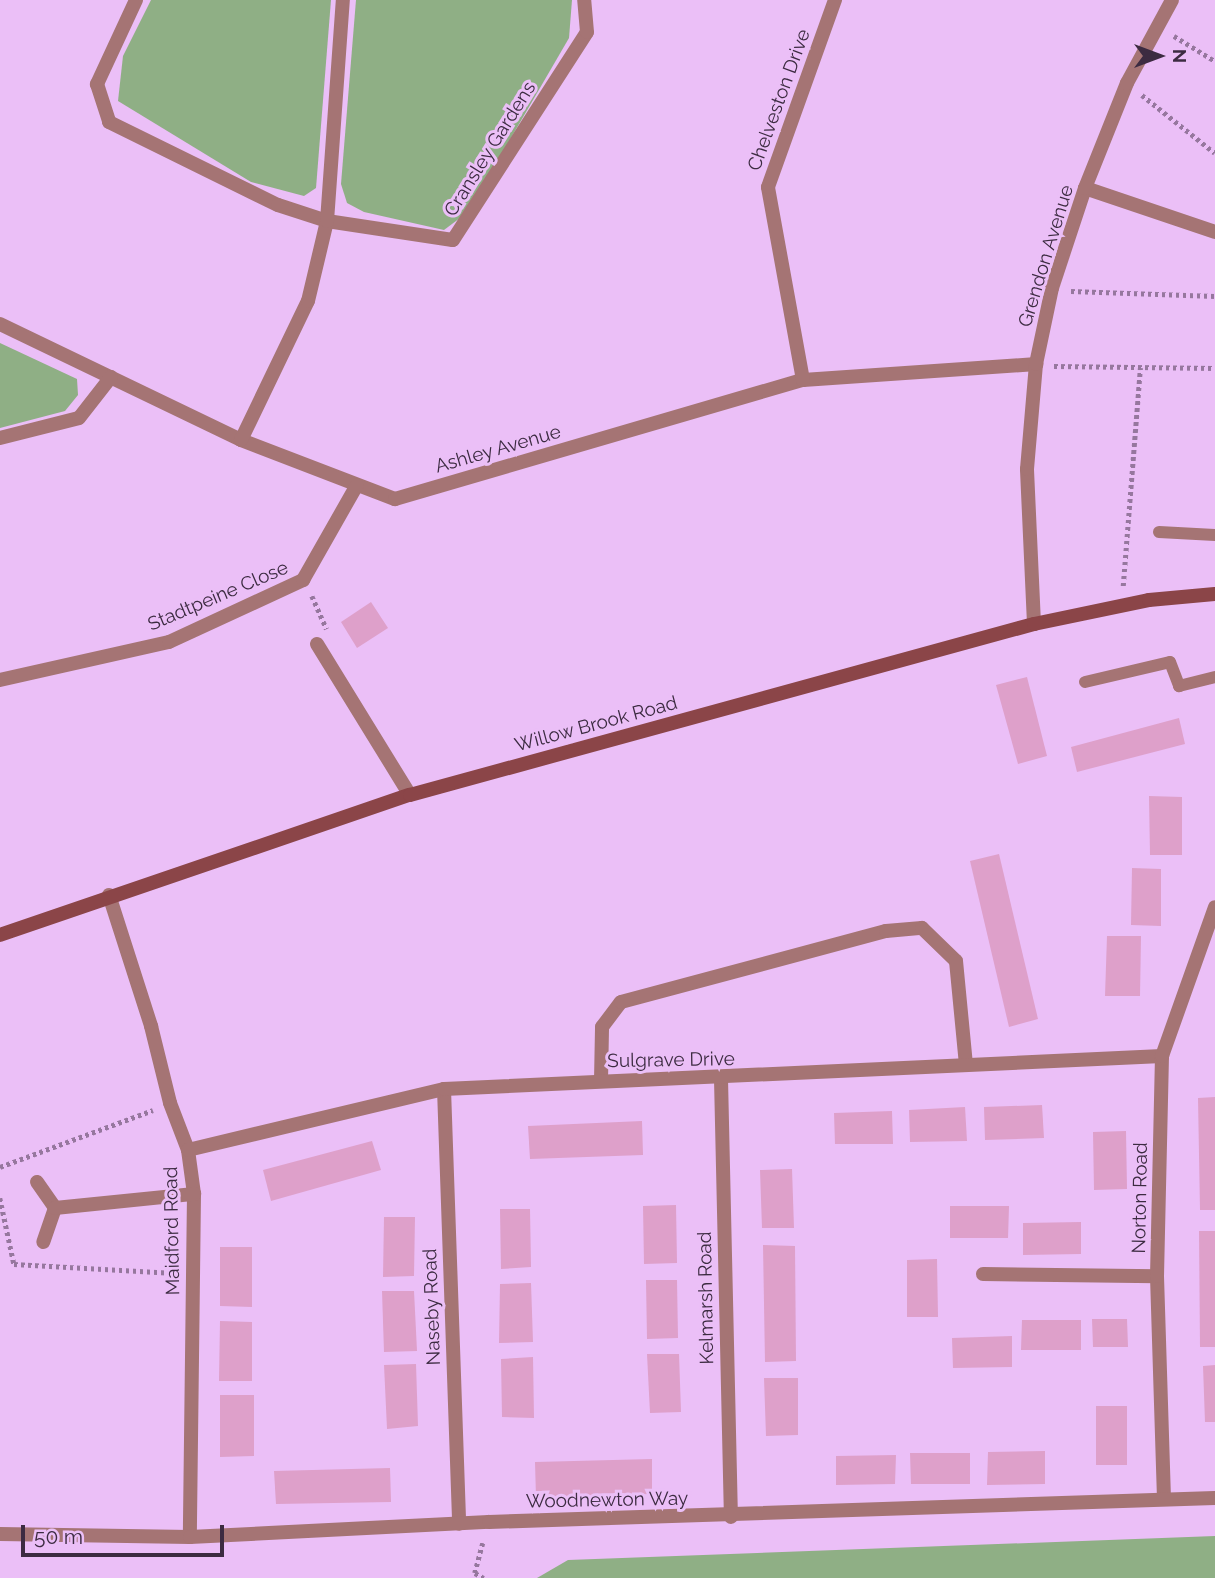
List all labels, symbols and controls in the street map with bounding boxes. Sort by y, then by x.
north arrow [1124,21,1194,91]
street label: Chelveston Drive [743,26,815,174]
text: N [1169,49,1191,63]
street label: Cransley Gardens [439,77,541,221]
street label: Grendon Avenue [1013,182,1079,330]
street label: Ashley Avenue [432,420,564,478]
street label: Stadtpeine Close [144,556,292,636]
street label: Willow Brook Road [512,691,680,757]
street label: Sulgrave Drive [607,1047,735,1073]
street label: Norton Road [1128,1142,1152,1254]
street label: Maidford Road [159,1166,185,1296]
street label: Kelmarsh Road [693,1231,719,1365]
street label: Naseby Road [419,1248,445,1366]
street label: Woodnewton Way [525,1487,689,1513]
scale bar [24,1512,228,1556]
text: 50 m [34,1524,83,1549]

